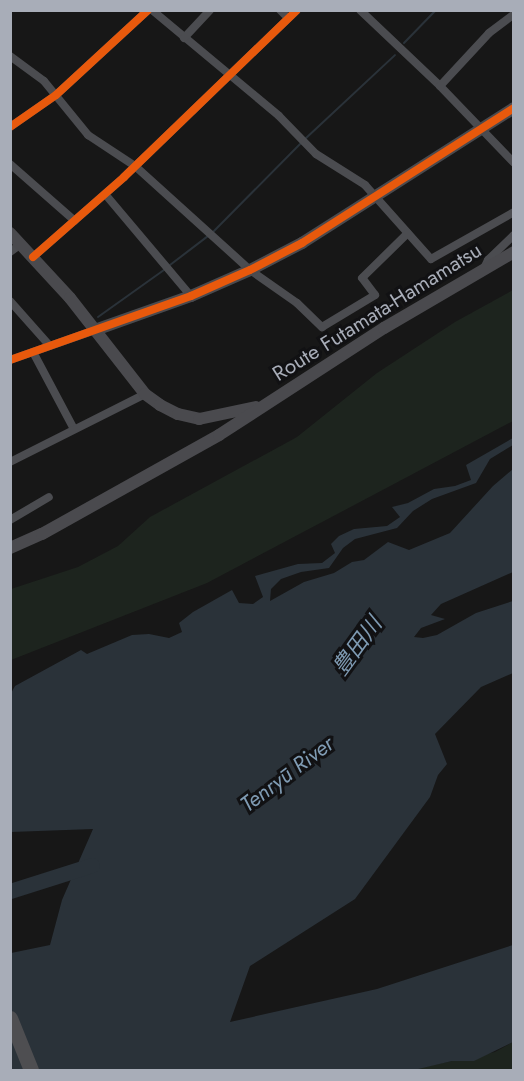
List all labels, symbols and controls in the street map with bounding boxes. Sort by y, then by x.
street label: Route Futamata-Hamamatsu [268,237,486,387]
water label: 豊田川 [327,612,387,680]
water label: Tenryū River [235,730,339,818]

